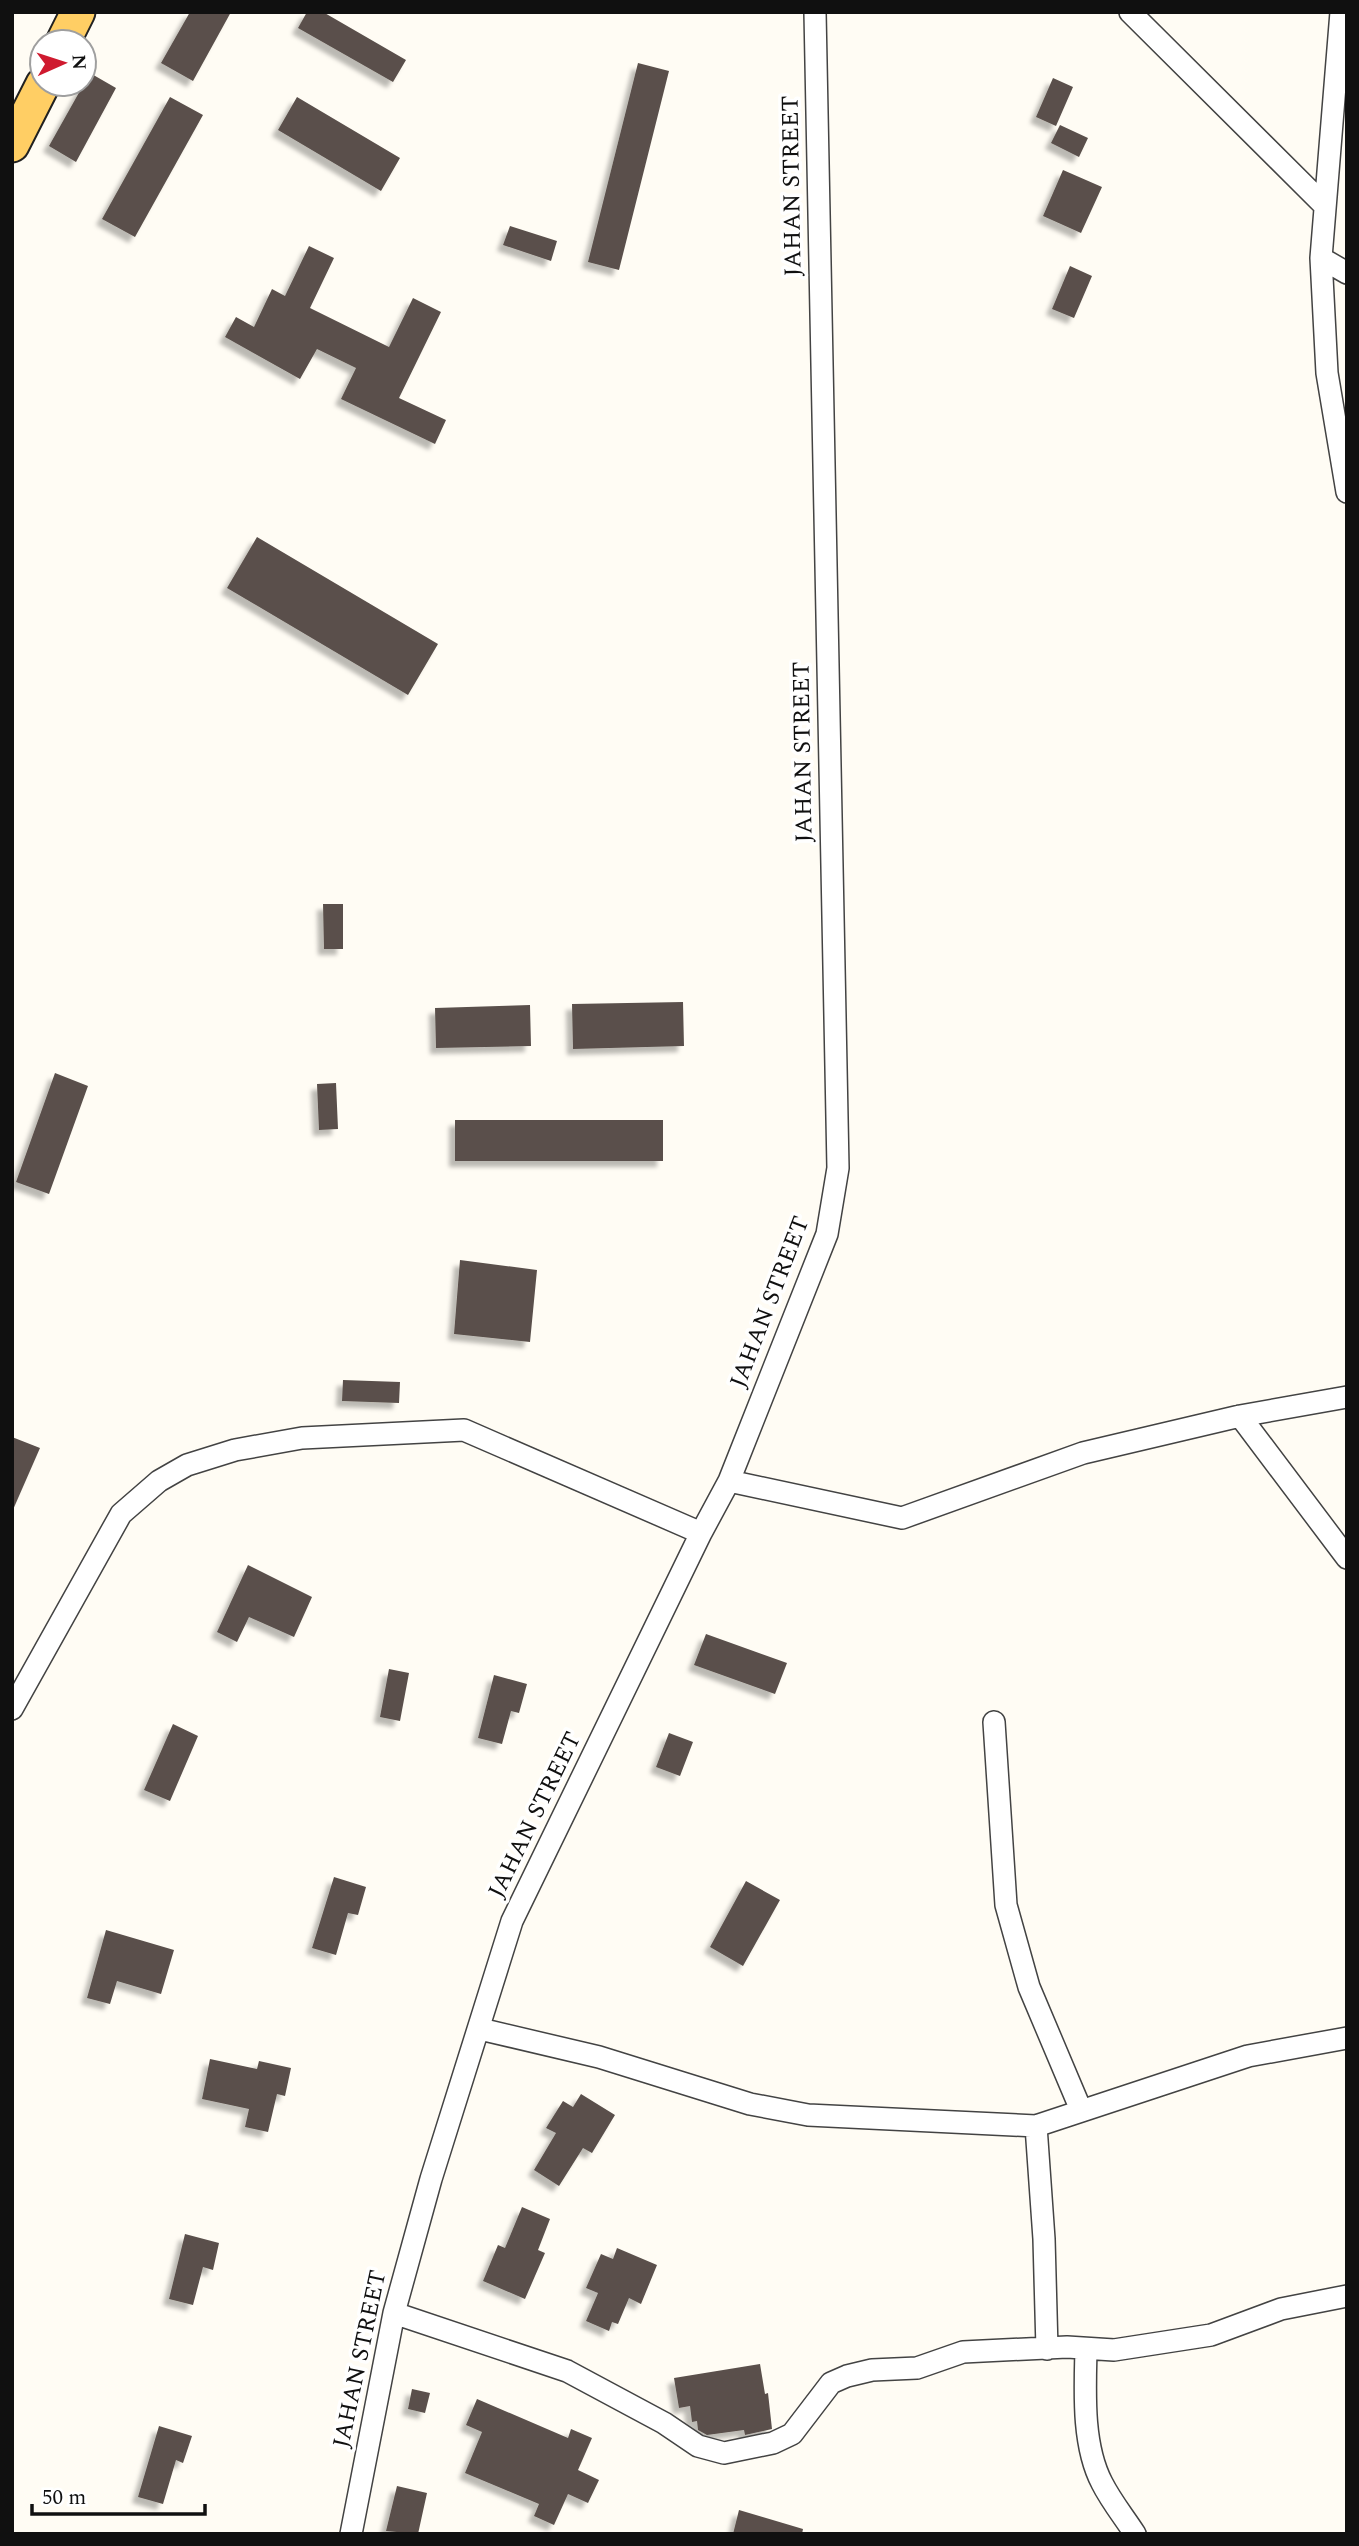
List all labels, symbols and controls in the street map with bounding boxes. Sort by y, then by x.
north arrow [28,28,98,98]
text: N [64,54,93,71]
street label: JAHAN STREET [772,95,812,277]
street label: JAHAN STREET [783,661,823,843]
street label: JAHAN STREET [721,1211,819,1393]
street label: JAHAN STREET [479,1726,591,1904]
street label: JAHAN STREET [324,2267,396,2451]
scale bar [32,2472,205,2516]
text: 50 m [42,2482,86,2514]

